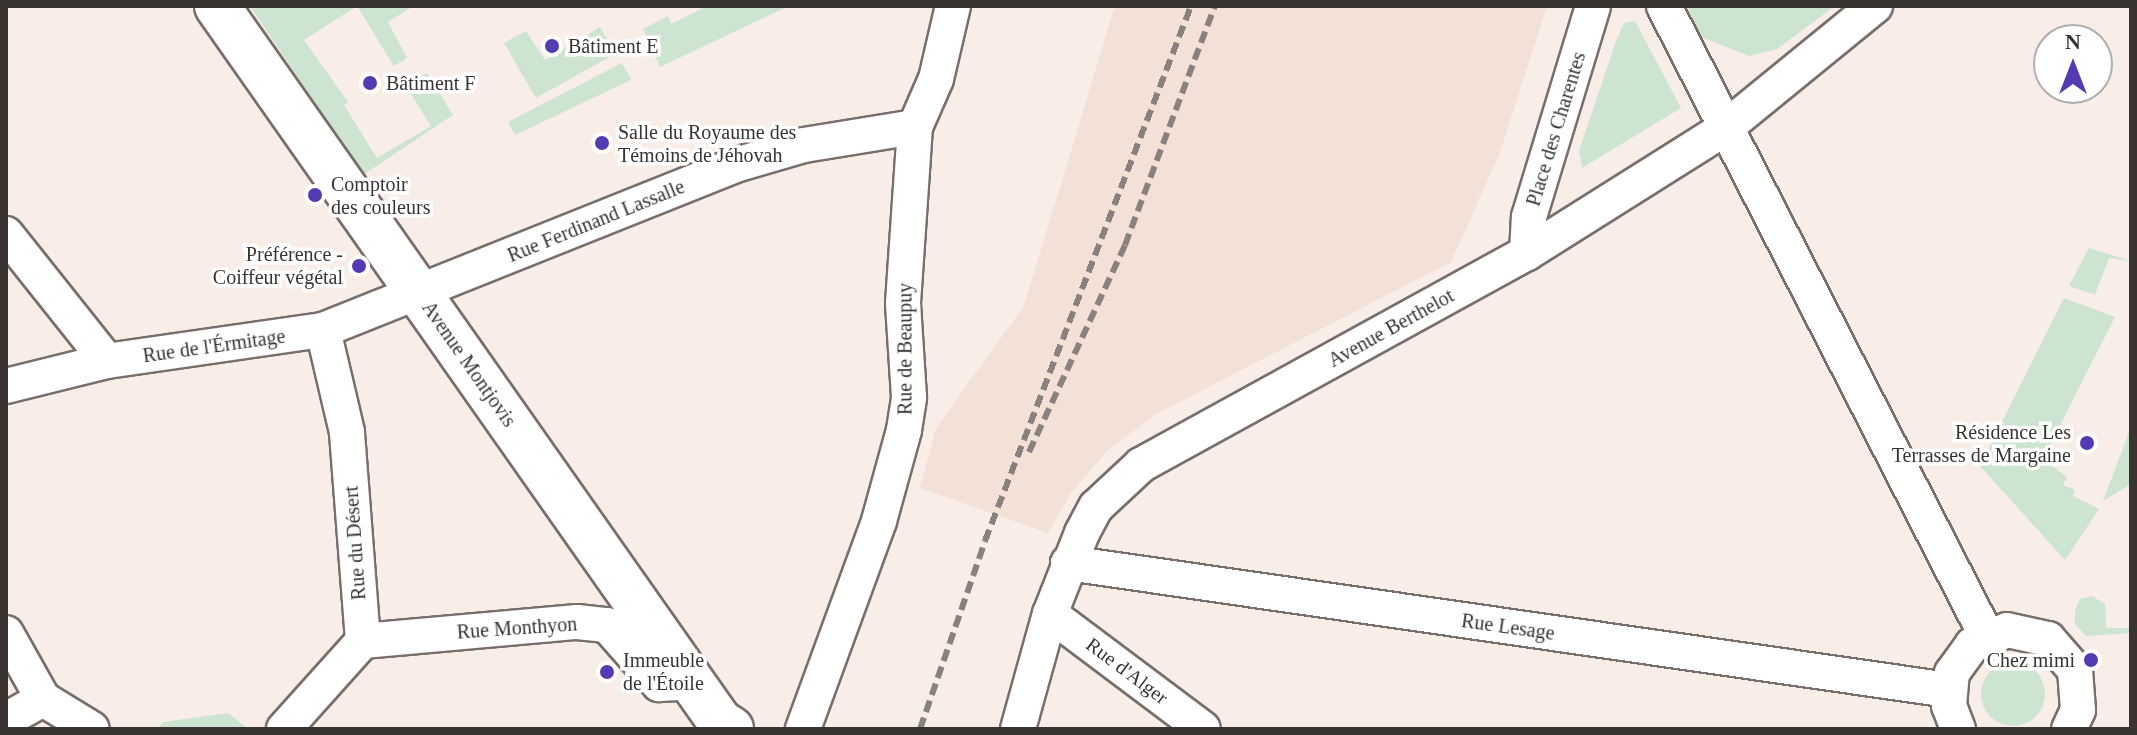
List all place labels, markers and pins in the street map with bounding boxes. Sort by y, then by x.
place label: Bâtiment E [568,34,659,58]
marker: Bâtiment E [543,37,561,55]
place label: Bâtiment F [386,71,475,95]
marker: Bâtiment F [361,74,379,92]
place label: Salle du Royaume des Témoins de Jéhovah [618,120,796,167]
marker: Salle du Royaume des Témoins de Jéhovah [593,134,611,152]
place label: Comptoir des couleurs [331,172,430,219]
marker: Comptoir des couleurs [306,186,324,204]
place label: Préférence - Coiffeur végétal [213,242,343,289]
marker: Préférence - Coiffeur végétal [350,257,368,275]
place label: Résidence Les Terrasses de Margaine [1892,420,2071,467]
marker: Résidence Les Terrasses de Margaine [2078,434,2096,452]
place label: Immeuble de l'Étoile [623,648,704,695]
place label: Chez mimi [1987,648,2075,672]
marker: Chez mimi [2082,651,2100,669]
marker: Immeuble de l'Étoile [598,663,616,681]

